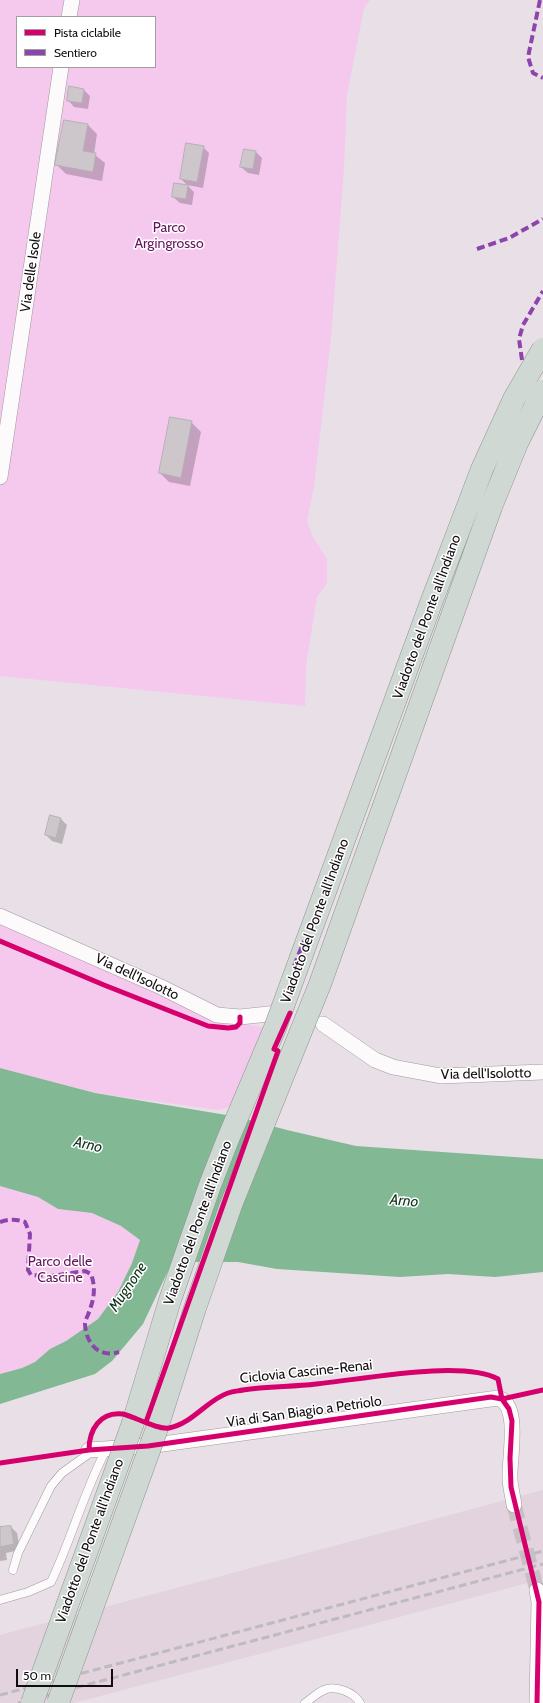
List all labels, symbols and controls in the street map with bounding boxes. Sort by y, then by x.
legend [16,16,156,68]
text: Pista ciclabile [54,25,121,40]
text: Sentiero [54,45,97,60]
park label: Parco Argingrosso [134,220,204,252]
street label: Via delle Isole [17,231,45,313]
street label: Viadotto del Ponte all'Indiano [389,532,465,702]
street label: Viadotto del Ponte all'Indiano [277,836,353,1006]
street label: Via dell'Isolotto [92,950,182,1004]
street label: Via dell'Isolotto [441,1065,531,1083]
water label: Arno [72,1133,104,1157]
street label: Viadotto del Ponte all'Indiano [160,1138,236,1308]
water label: Arno [389,1191,419,1211]
park label: Parco delle Cascine [28,1254,92,1286]
water label: Mugnone [105,1259,151,1315]
street label: Ciclovia Cascine-Renai [239,1357,373,1387]
street label: Via di San Biagio a Petriolo [225,1393,383,1431]
street label: Viadotto del Ponte all'Indiano [52,1456,128,1626]
scale bar [18,1661,115,1687]
text: 50 m [23,1668,51,1683]

